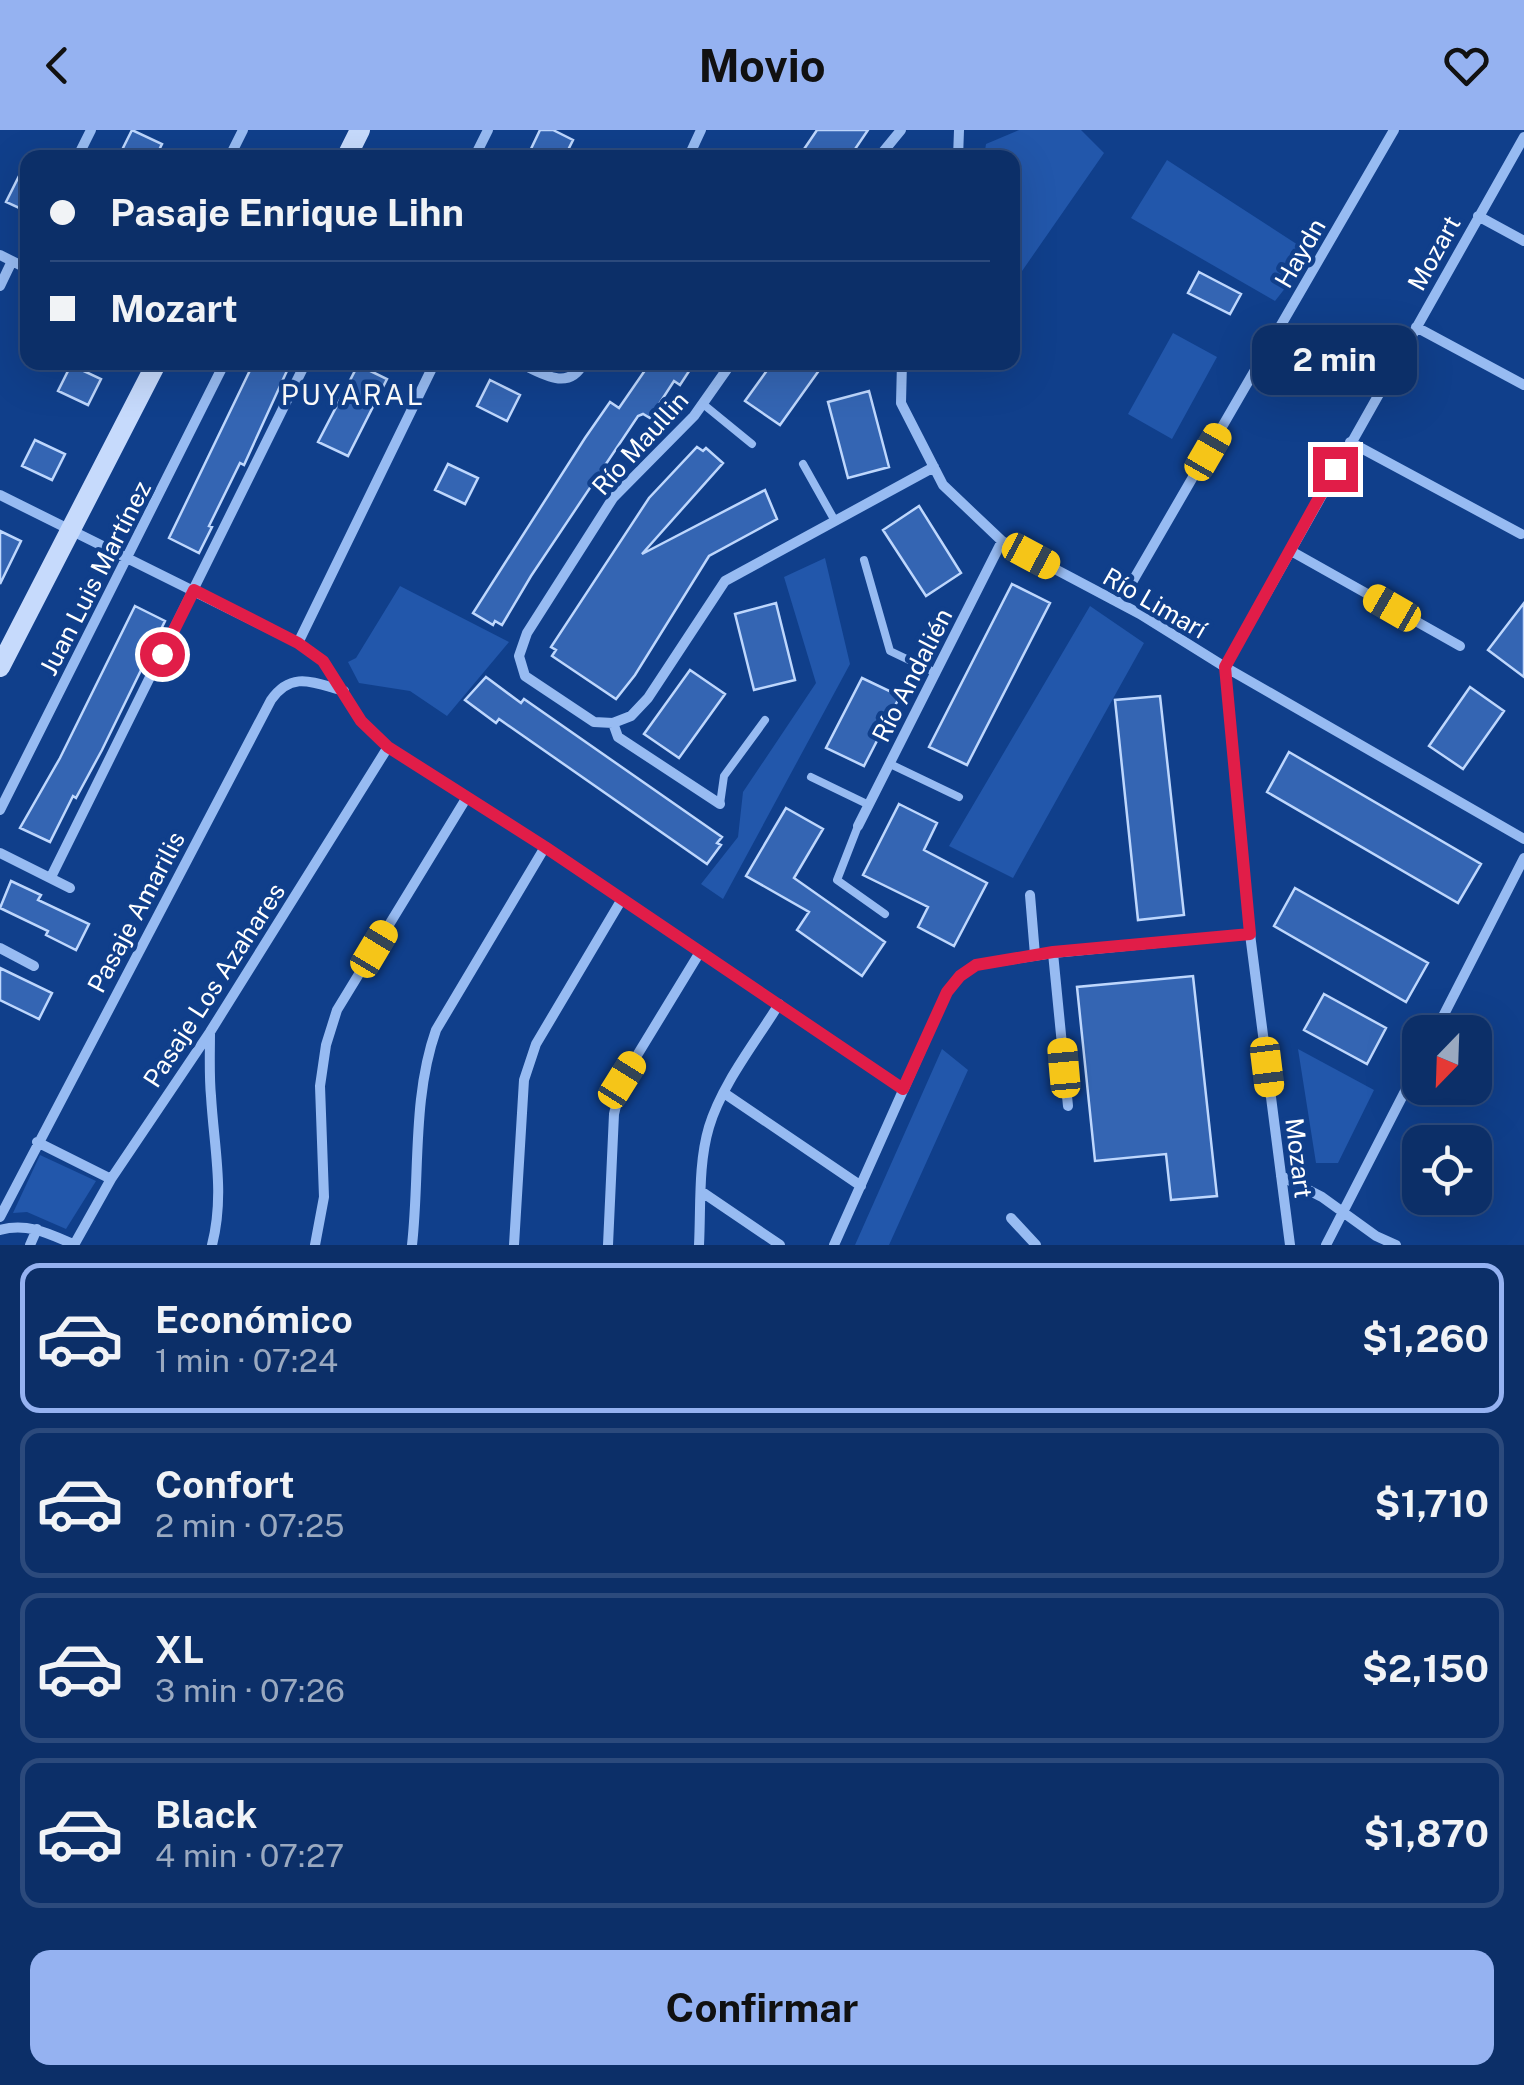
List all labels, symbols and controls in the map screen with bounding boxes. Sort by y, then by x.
icon: back [30,38,85,93]
icon: heart [1439,38,1494,93]
text: Movio [698,39,826,92]
text: Pasaje Enrique Lihn [110,190,464,235]
street label: Mozart [1401,210,1467,296]
street label: Haydn [1268,213,1332,293]
text: Mozart [110,286,238,331]
callout: 2 min [1252,324,1418,394]
text: 2 min [1293,341,1376,378]
district label: PUYARAL [281,378,425,411]
street label: Río Maullin [586,385,694,501]
car [1180,419,1236,485]
route end [1313,447,1358,492]
street label: Juan Luis Martínez [33,476,157,680]
car [997,529,1065,583]
street label: Río Limarí [1098,561,1213,645]
car [1359,580,1425,636]
street label: Río Andalién [865,603,959,747]
route start [140,632,185,677]
street label: Pasaje Amarilis [81,826,191,998]
street label: Pasaje Los Azahares [137,877,291,1093]
car [346,916,402,982]
north arrow [1402,1015,1492,1105]
map controls [1402,1015,1492,1215]
car [1248,1035,1286,1099]
car [1046,1037,1082,1099]
car [593,1047,651,1113]
street label: Mozart [1279,1116,1319,1200]
button: locate [1402,1125,1492,1215]
icon: car [35,1293,125,1383]
text: Económico [155,1297,353,1342]
text: $1,260 [1362,1316,1489,1361]
text: 1 min · 07:24 [155,1342,338,1379]
icon: car [35,1458,125,1548]
text: Confort [155,1462,295,1507]
text: $1,710 [1375,1481,1489,1526]
text: 2 min · 07:25 [155,1507,344,1544]
icon: car [35,1623,125,1713]
text: XL [155,1627,204,1672]
text: $2,150 [1362,1646,1489,1691]
text: 3 min · 07:26 [155,1672,345,1709]
icon: car [35,1788,125,1878]
text: Black [155,1792,258,1837]
text: $1,870 [1364,1811,1489,1856]
text: 4 min · 07:27 [155,1837,344,1874]
button: Confirmar [30,1950,1494,2065]

